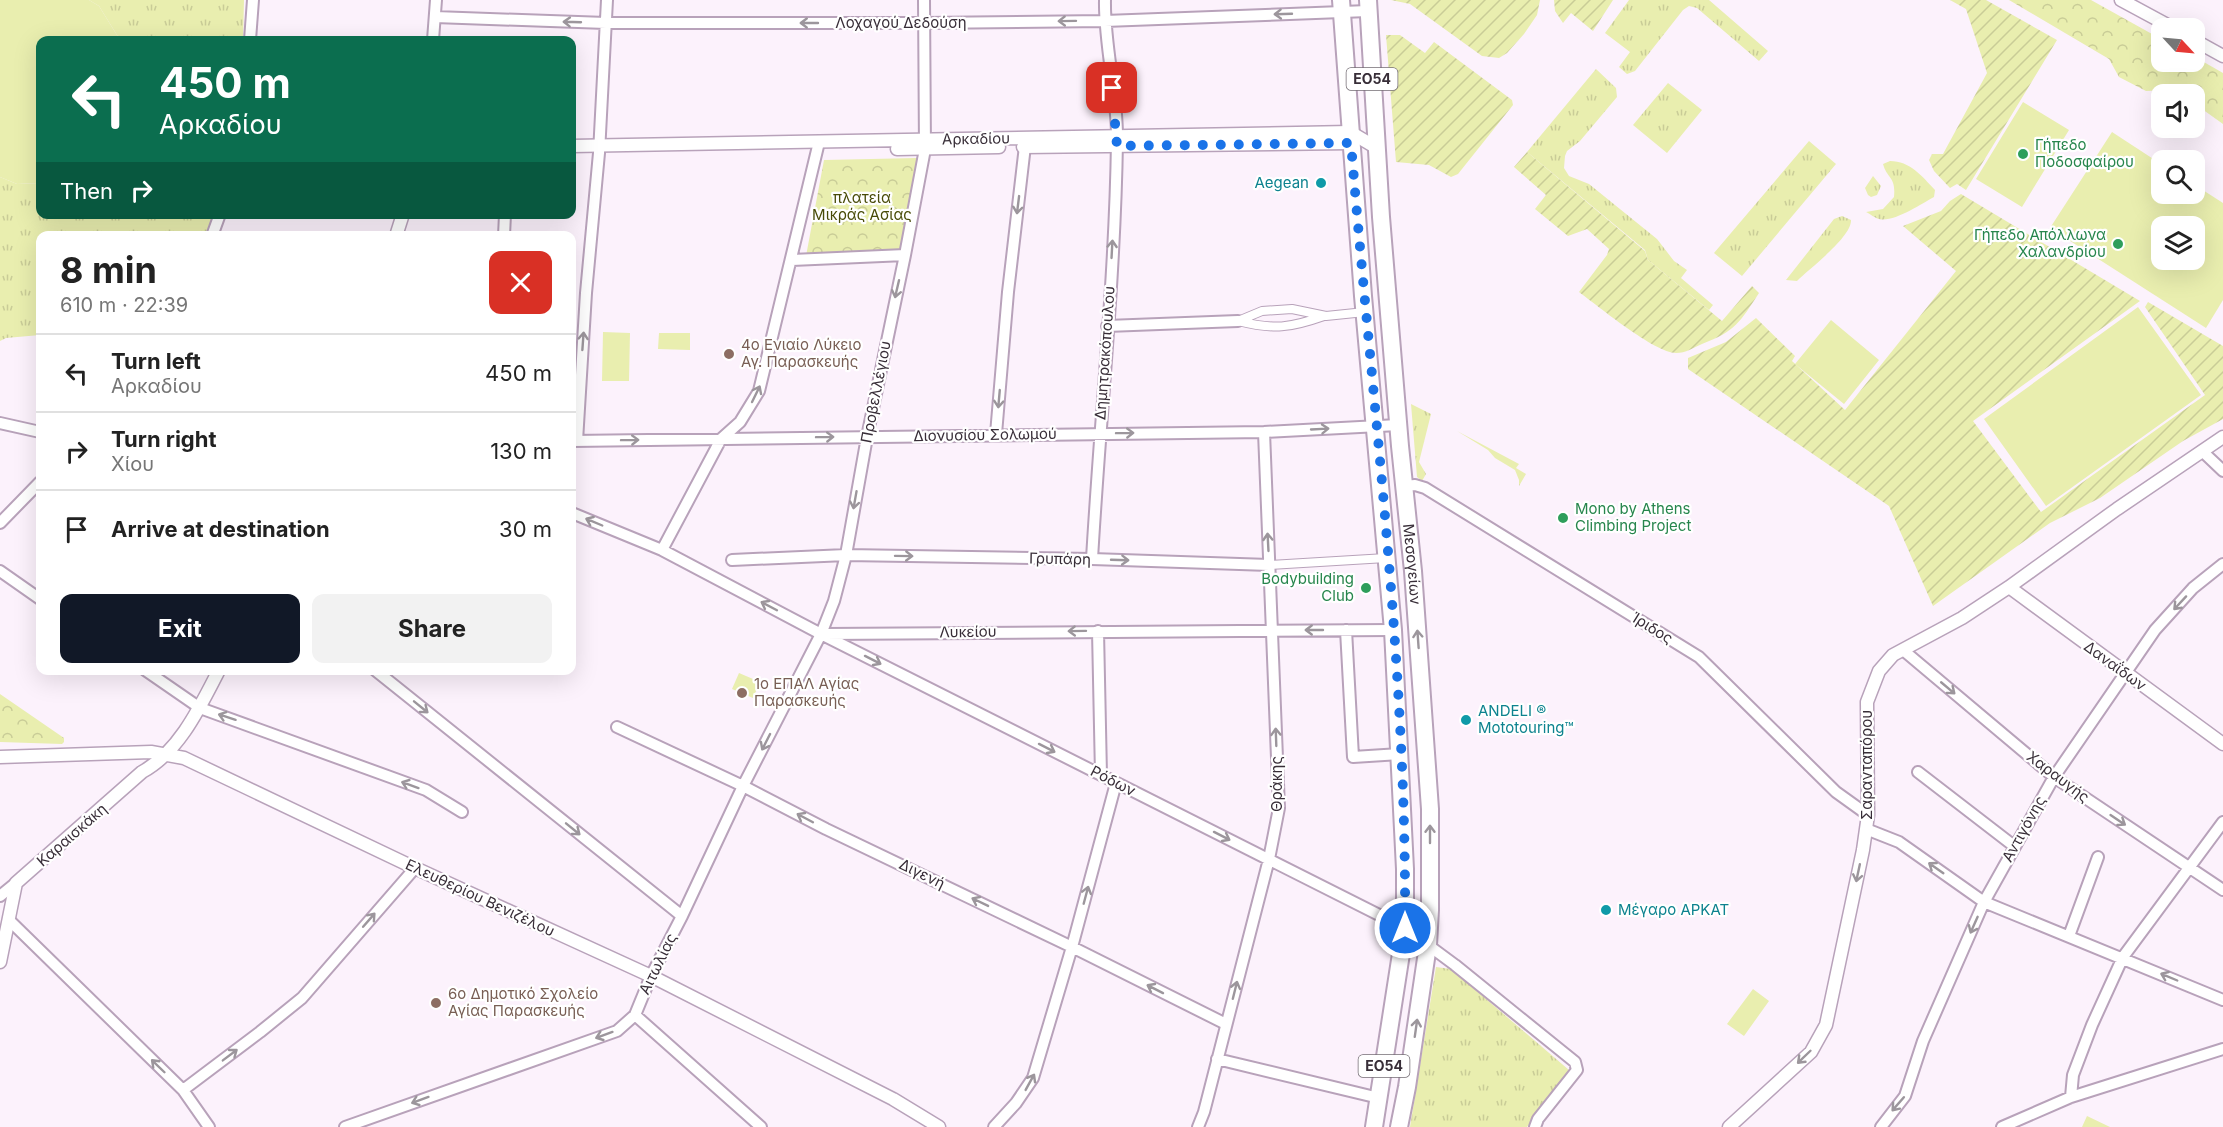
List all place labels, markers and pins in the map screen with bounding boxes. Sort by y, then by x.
pin [1086,62,1137,113]
place label: Γήπεδο Ποδοσφαίρου [2035,135,2134,171]
marker: Γήπεδο Ποδοσφαίρου [2016,147,2030,161]
place label: Aegean [1255,173,1309,192]
marker: Aegean [1314,176,1328,190]
place label: Γήπεδο Απόλλωνα Χαλανδρίου [1974,225,2106,261]
marker: Γήπεδο Απόλλωνα Χαλανδρίου [2111,237,2125,251]
place label: 4ο Ενιαίο Λύκειο Αγ. Παρασκευής [741,335,861,371]
marker: 4ο Ενιαίο Λύκειο Αγ. Παρασκευής [722,347,736,361]
place label: Mono by Athens Climbing Project [1575,499,1691,535]
marker: Mono by Athens Climbing Project [1556,511,1570,525]
place label: Bodybuilding Club [1261,569,1354,605]
marker: Bodybuilding Club [1359,581,1373,595]
place label: 1ο ΕΠΑΛ Αγίας Παρασκευής [754,674,859,710]
marker: 1ο ΕΠΑΛ Αγίας Παρασκευής [735,686,749,700]
place label: ANDELI ® Mototouring™ [1478,701,1574,737]
marker: ANDELI ® Mototouring™ [1459,713,1473,727]
place label: Μέγαρο ΑΡΚΑΤ [1618,900,1729,919]
marker: Μέγαρο ΑΡΚΑΤ [1599,903,1613,917]
place label: 6ο Δημοτικό Σχολείο Αγίας Παρασκευής [448,984,598,1020]
marker: 6ο Δημοτικό Σχολείο Αγίας Παρασκευής [429,996,443,1010]

